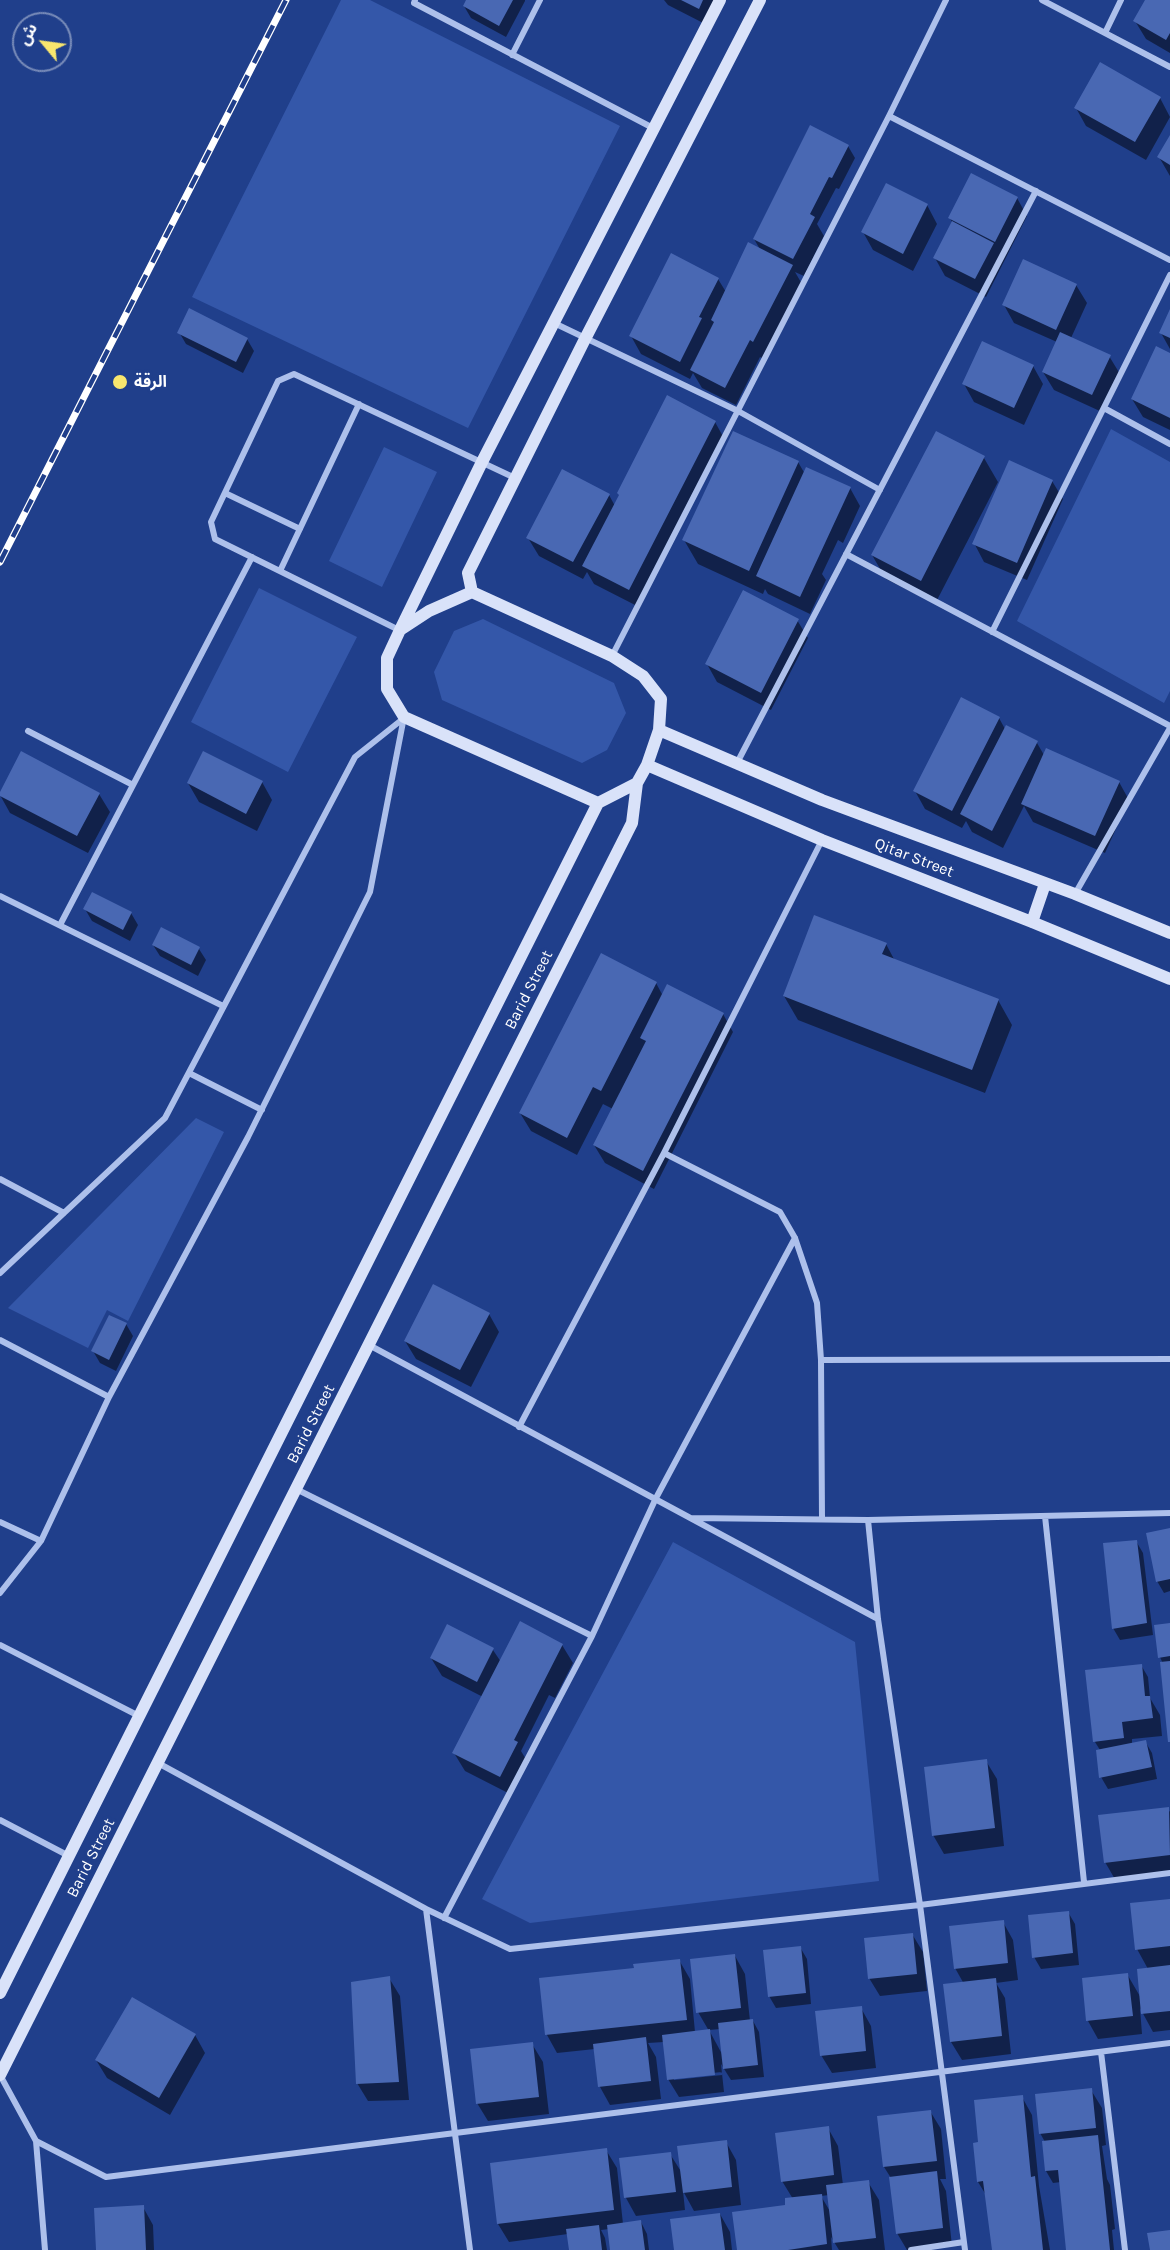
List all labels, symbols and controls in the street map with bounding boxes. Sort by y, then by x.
north arrow [12,12,72,72]
text: ش [14,20,41,48]
place label: الرقة [134,372,167,392]
marker: الرقة [111,373,129,391]
street label: Qitar Street [872,834,956,882]
street label: Barid Street [501,947,557,1033]
street label: Barid Street [283,1381,339,1467]
street label: Barid Street [63,1815,119,1901]

